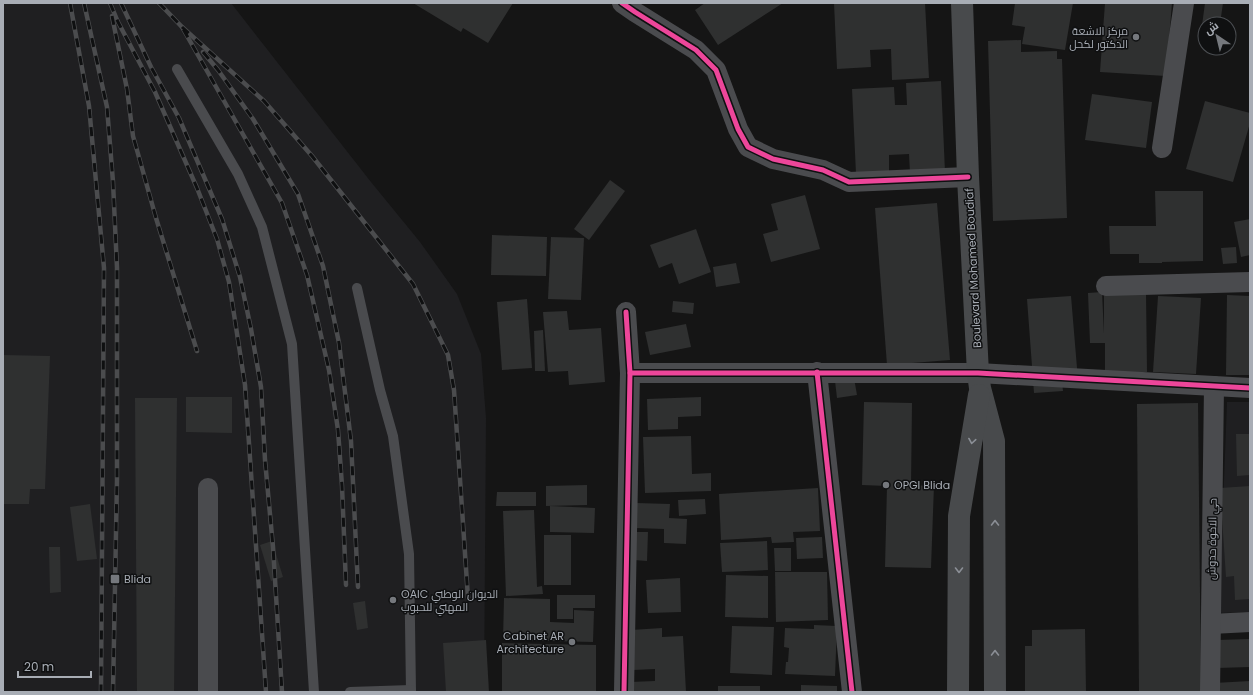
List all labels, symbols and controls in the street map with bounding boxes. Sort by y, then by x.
north arrow [1197,16,1237,56]
text: ش [1201,17,1222,38]
place label: مركز الاشعة الدكتور لكحل [1069,23,1128,52]
marker: مركز الاشعة الدكتور لكحل [1131,32,1141,42]
street label: Boulevard Mohamed Boudiaf [961,187,985,348]
one-way arrow [968,437,977,444]
place label: OPGI Blida [894,477,950,493]
marker: OPGI Blida [881,480,891,490]
street label: حي الاخوة حدوش [1203,498,1222,580]
one-way arrow [991,520,999,526]
one-way arrow [955,567,963,573]
place label: Blida [124,571,151,587]
marker: Blida [109,573,121,585]
place label: OAIC الديوان الوطني المهني للحبوب [401,586,498,616]
marker: OAIC الديوان الوطني المهني للحبوب [388,595,398,605]
place label: Cabinet AR Architecture [497,628,564,657]
marker: Cabinet AR Architecture [567,637,577,647]
one-way arrow [991,650,999,656]
scale bar [18,653,91,679]
text: 20 m [24,658,54,675]

